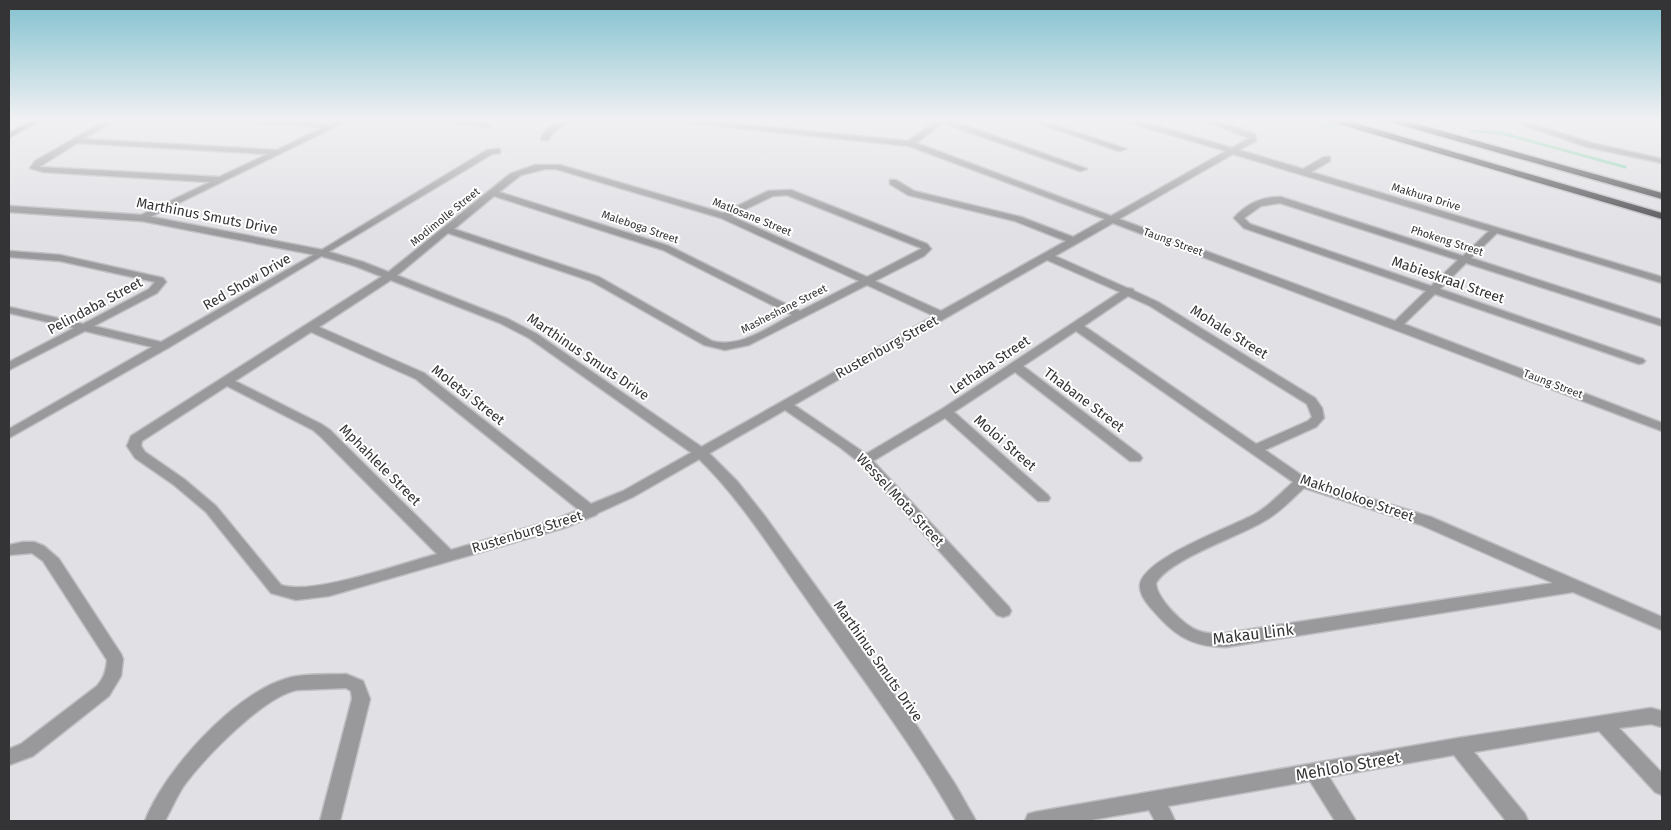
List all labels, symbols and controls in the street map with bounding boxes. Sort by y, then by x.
street label: Makhura Drive [1390,180,1462,214]
street label: Modimolle Street [408,185,482,249]
street label: Marthinus Smuts Drive [135,194,279,238]
street label: Matlosane Street [711,195,793,239]
street label: Maleboga Street [600,208,680,246]
street label: Phokeng Street [1409,223,1485,259]
street label: Taung Street [1141,225,1205,259]
street label: Red Show Drive [200,250,294,314]
street label: Mabieskraal Street [1390,253,1507,308]
street label: Pelindaba Street [45,273,146,338]
street label: Masheshane Street [739,282,829,336]
street label: Mohale Street [1187,301,1272,363]
street label: Marthinus Smuts Drive [524,310,652,404]
street label: Rustenburg Street [833,311,942,382]
street label: Lethaba Street [947,332,1034,398]
street label: Moletsi Street [428,361,509,429]
street label: Thabane Street [1040,364,1128,436]
street label: Taung Street [1522,367,1585,401]
street label: Moloi Street [970,411,1040,475]
street label: Mphahlele Street [336,421,425,510]
street label: Wessel Mota Street [853,450,948,551]
street label: Makholokoe Street [1298,471,1417,526]
street label: Rustenburg Street [470,507,585,557]
street label: Marthinus Smuts Drive [830,597,926,725]
street label: Makau Link [1211,620,1295,648]
street label: Mehlolo Street [1294,747,1402,785]

